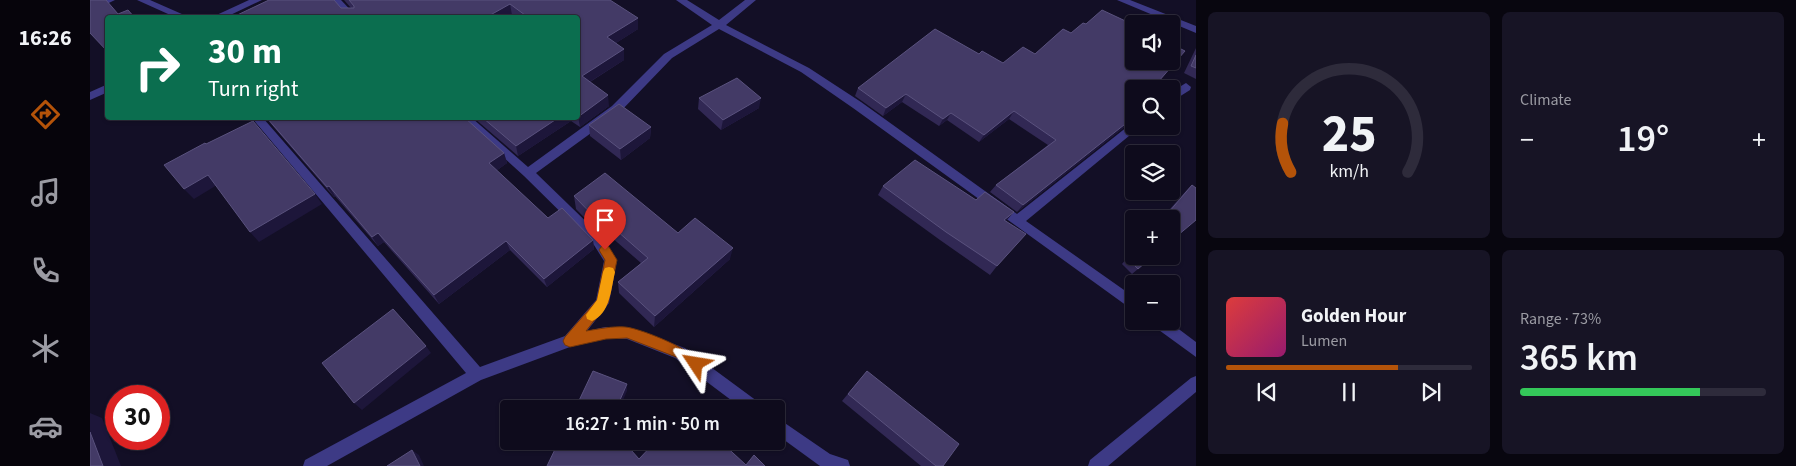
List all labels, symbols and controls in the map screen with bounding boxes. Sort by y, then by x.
map controls [1125,15,1180,330]
button: sound [1125,15,1180,70]
text: 16:26 [18,22,72,54]
text: 30 m [208,27,282,77]
icon: right [125,35,190,100]
text: Turn right [208,73,298,105]
button: search [1125,80,1180,135]
text: Climate [1520,89,1571,111]
icon: directions [28,97,63,132]
text: 25 [1322,98,1376,172]
text: 19° [1617,112,1669,166]
text: − [1520,120,1534,160]
text: + [1752,120,1766,160]
button: layers [1125,145,1180,200]
text: km/h [1329,159,1369,184]
icon: music [28,175,63,210]
pin [584,199,626,250]
icon: arrive [591,206,619,234]
button: + [1125,210,1180,265]
icon: phone [28,253,63,288]
button: − [1125,275,1180,330]
text: Golden Hour [1301,303,1406,330]
text: Range · 73% [1520,308,1601,330]
text: Lumen [1301,330,1347,352]
icon: climate [28,331,63,366]
text: 365 km [1520,331,1638,385]
position arrow [669,337,721,389]
icon: previous [1253,378,1281,406]
icon: pause [1335,378,1363,406]
icon: next [1417,378,1445,406]
speed limit sign: 30 [105,385,170,450]
icon: car [28,409,63,444]
text: 16:27 · 1 min · 50 m [565,411,720,438]

